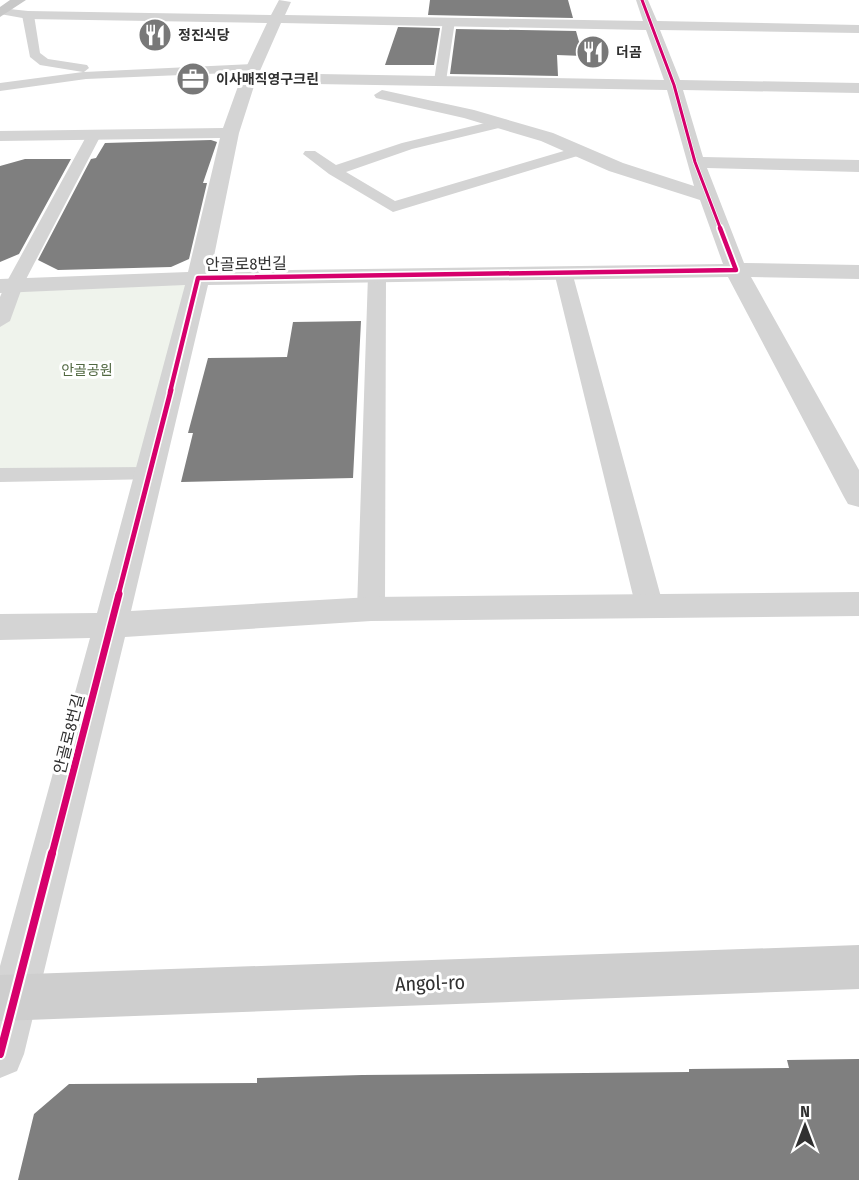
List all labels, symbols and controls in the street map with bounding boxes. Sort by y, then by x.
restaurant icon: 정진식당 [137,17,173,53]
place label: 정진식당 [178,27,230,44]
restaurant icon: 더곰 [575,34,611,70]
place label: 더곰 [616,44,642,61]
office icon: 이사매직영구크린 [175,61,211,97]
place label: 이사매직영구크린 [216,71,319,88]
street label: 안골로8번길 [205,254,287,274]
park label: 안골공원 [61,362,113,379]
street label: 안골로8번길 [50,692,88,776]
street label: Angol-ro [395,970,465,996]
north arrow [775,1096,835,1156]
text: N [800,1102,810,1121]

